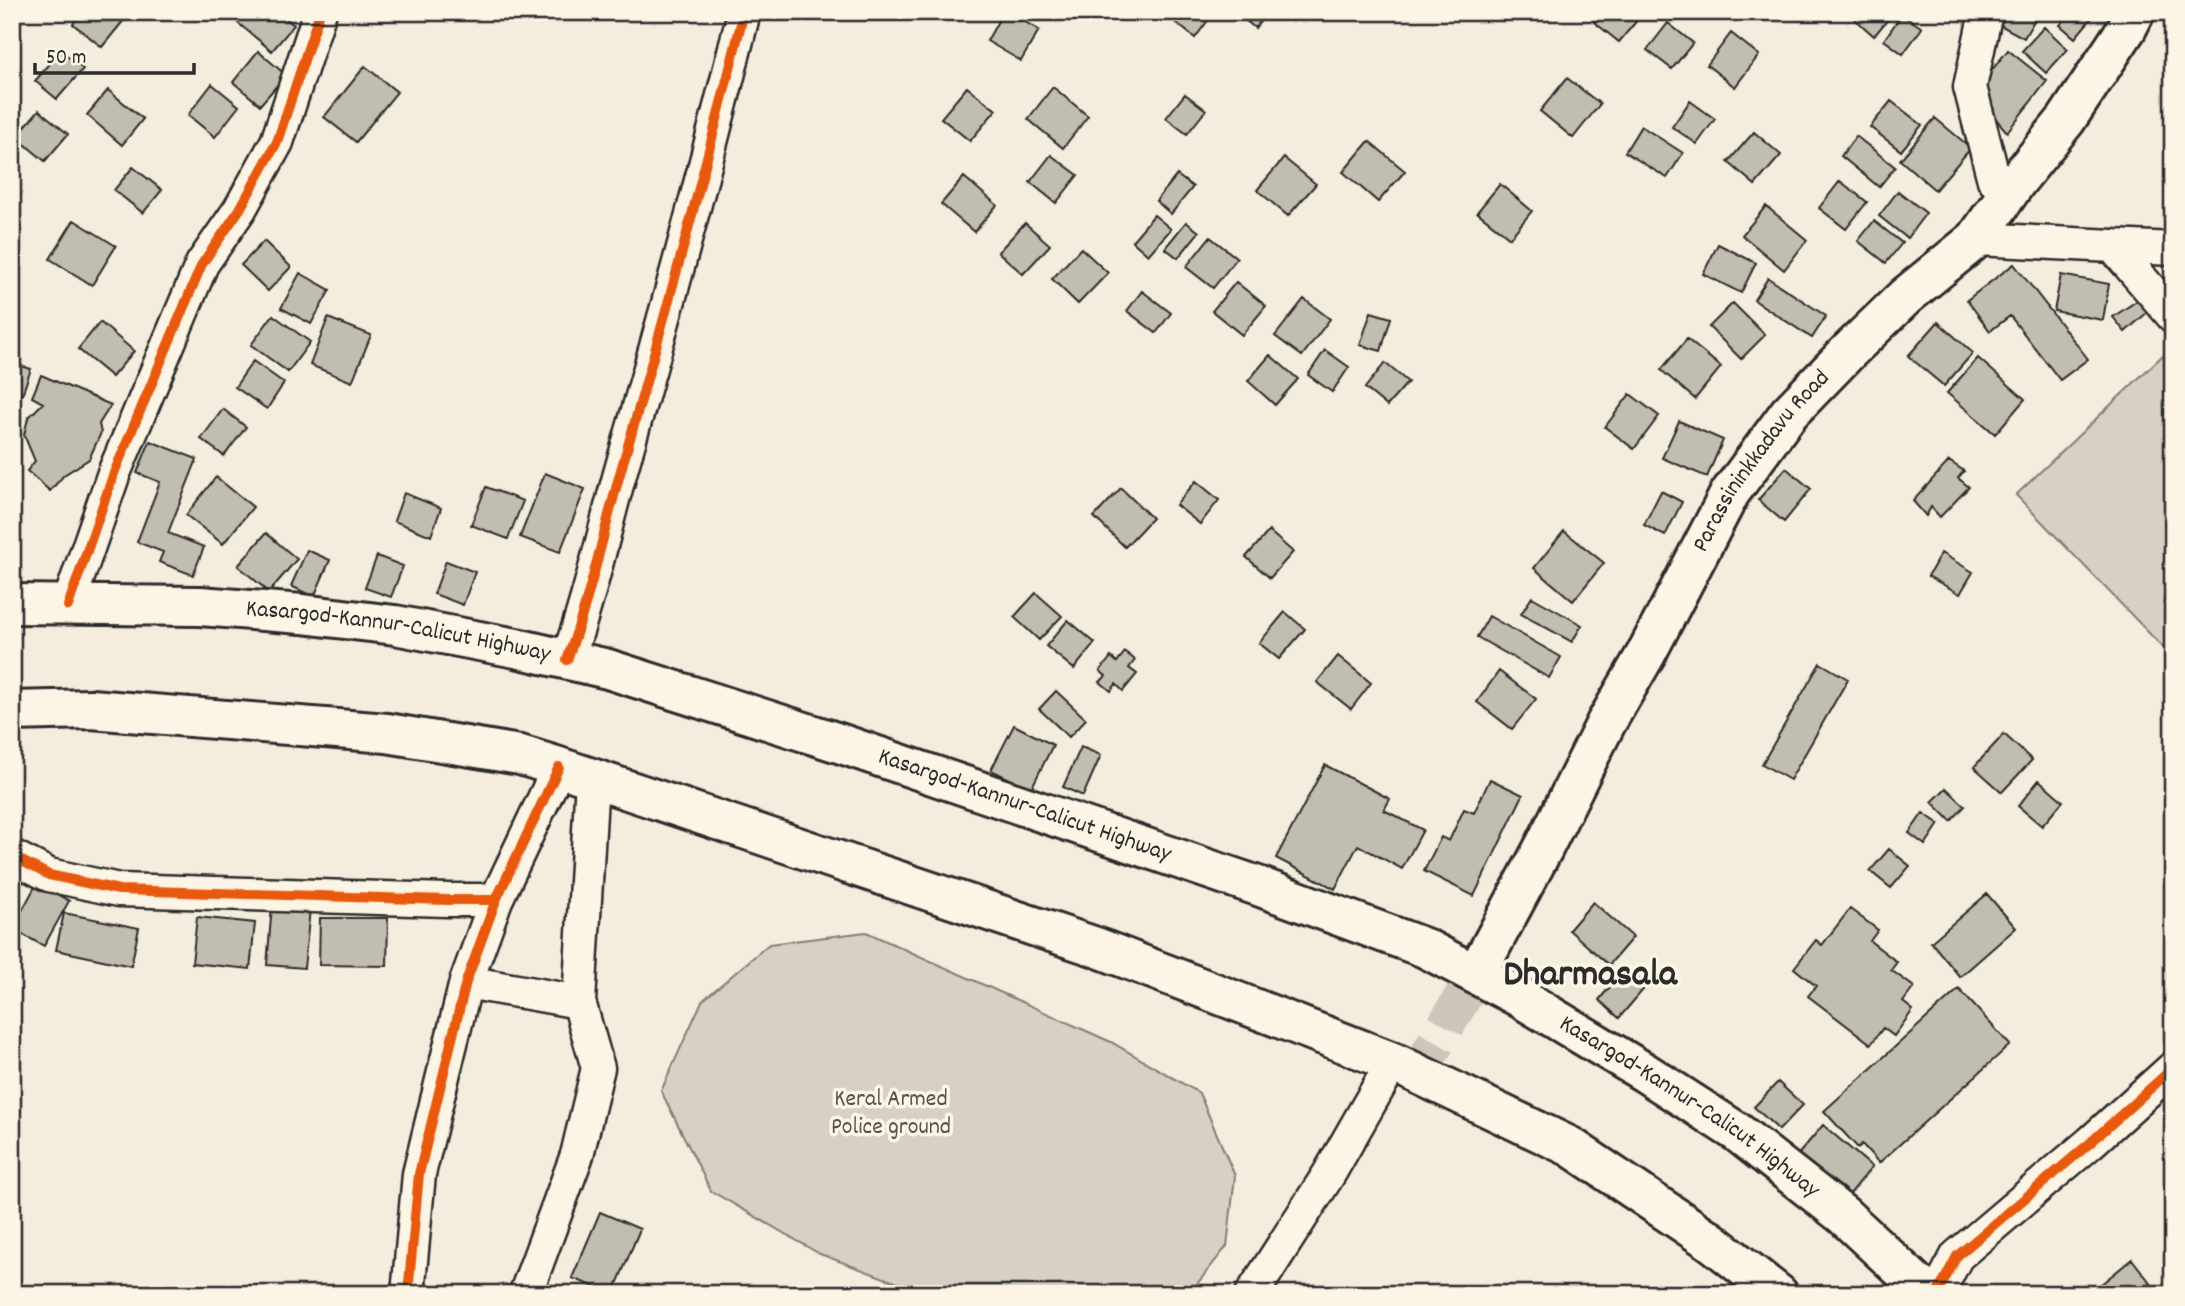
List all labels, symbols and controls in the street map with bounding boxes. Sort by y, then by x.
scale bar [35,32,194,76]
text: 50 m [46,44,86,74]
street label: Parassininkkadavu Road [1685,363,1838,558]
street label: Kasargod-Kannur-Calicut Highway [245,593,555,673]
street label: Kasargod-Kannur-Calicut Highway [873,741,1177,872]
district label: Dharmasala [1503,949,1678,1004]
street label: Kasargod-Kannur-Calicut Highway [1552,1008,1828,1208]
park label: Keral Armed Police ground [831,1083,951,1145]

